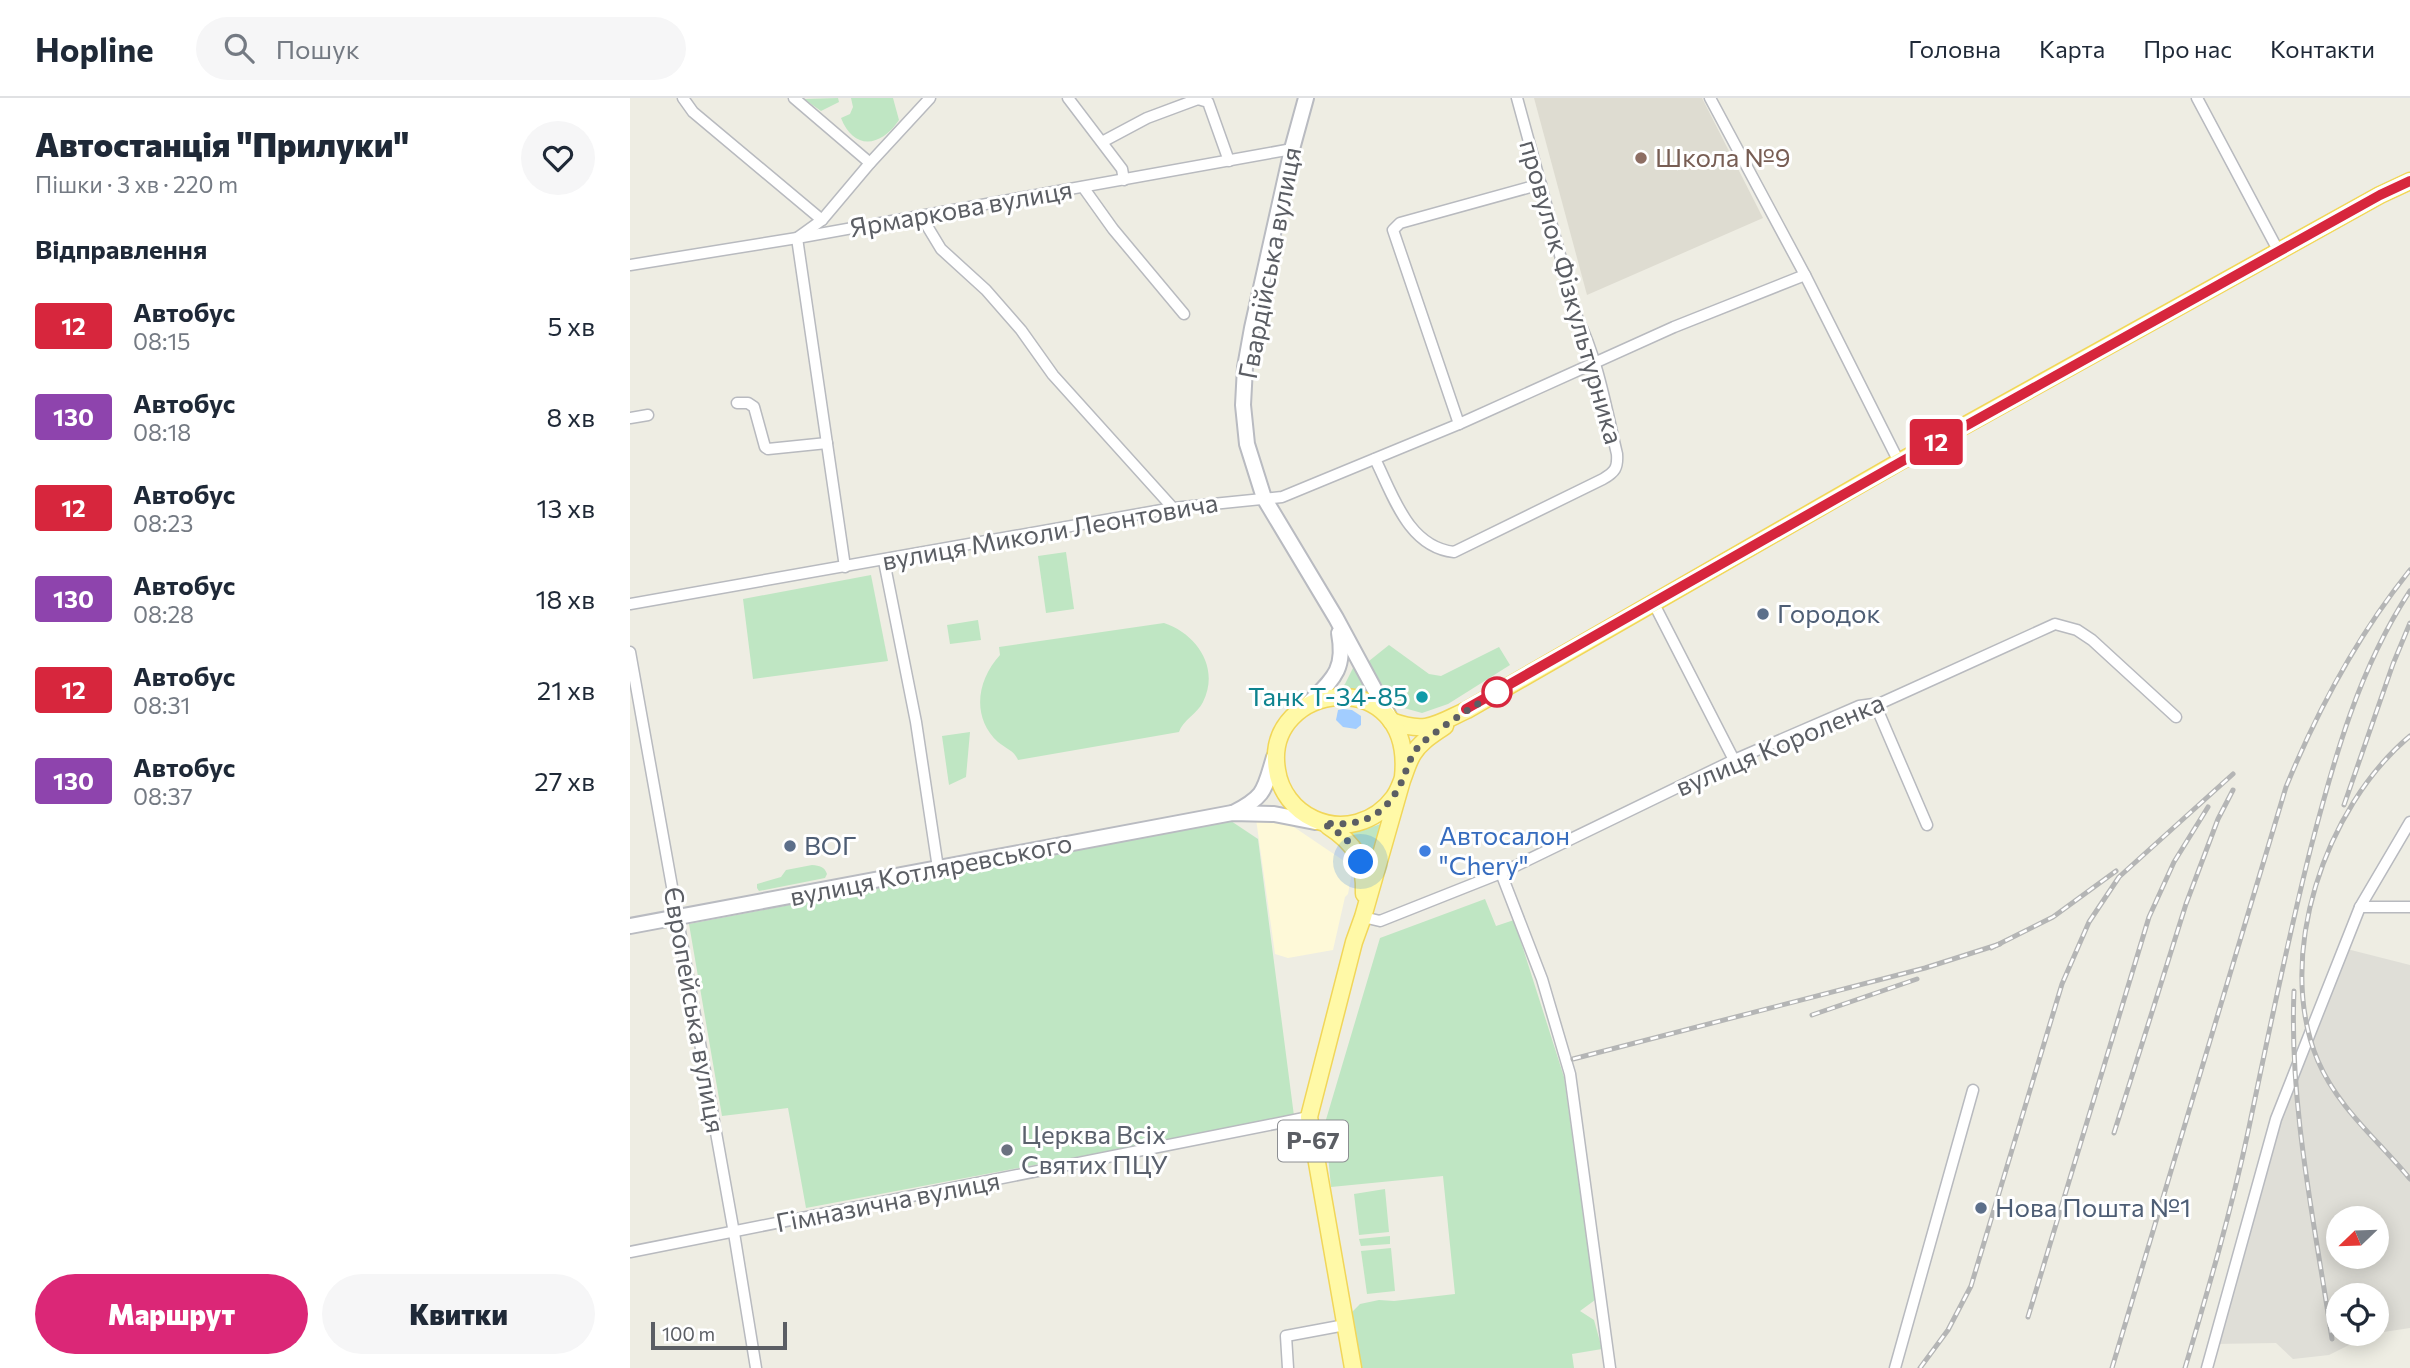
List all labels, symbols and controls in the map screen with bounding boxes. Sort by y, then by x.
search box [196,17,686,80]
text: Hopline [35,28,154,69]
icon: search [220,29,258,67]
text: Пошук [276,33,360,64]
text: Головна [1908,34,2001,63]
text: Карта [2039,34,2105,63]
text: Про нас [2143,34,2232,63]
text: Контакти [2270,34,2375,63]
button: heart [521,121,595,195]
text: Автостанція "Прилуки" [35,123,409,164]
street label: провулок Фізкультурника [1514,136,1631,447]
place label: Школа №9 [1655,141,1791,172]
street label: Гвардійська вулиця [1231,144,1306,381]
marker: Школа №9 [1633,150,1649,166]
text: Пішки · 3 хв · 220 m [35,170,238,198]
street label: Ярмаркова вулиця [847,173,1075,242]
text: Відправлення [35,233,207,264]
text: Автобус [133,296,235,327]
text: 5 хв [547,310,595,341]
text: 12 [61,311,86,340]
text: 08:15 [133,327,190,355]
text: Автобус [133,387,235,418]
text: 8 хв [547,401,595,432]
text: 130 [53,402,94,431]
text: 08:18 [133,418,191,446]
line badge: 12 [1904,419,1968,465]
text: 12 [1924,427,1948,456]
text: Автобус [133,478,235,509]
street label: вулиця Миколи Леонтовича [879,486,1220,575]
text: 13 хв [536,492,595,523]
text: 12 [61,493,86,522]
text: 08:23 [133,509,193,537]
text: Автобус [133,569,235,600]
text: 18 хв [535,583,595,614]
text: 130 [53,584,94,613]
place label: Городок [1777,597,1881,628]
text: 08:28 [133,600,194,628]
marker: Городок [1755,606,1771,622]
text: Автобус [133,660,235,691]
text: 21 хв [537,674,595,705]
text: 12 [61,675,86,704]
unlabelled marker [1482,677,1512,707]
place label: Танк Т-34-85 [1248,680,1408,711]
street label: вулиця Короленка [1670,686,1888,802]
marker: Танк Т-34-85 [1414,689,1430,705]
text: 08:31 [133,691,190,719]
text: Автобус [133,751,235,782]
text: 27 хв [534,765,595,796]
text: 130 [53,766,94,795]
text: 08:37 [133,782,193,810]
place label: Автосалон "Chery" [1439,819,1570,880]
street label: вулиця Котляревського [787,826,1074,911]
place label: ВОГ [804,829,857,860]
marker: ВОГ [782,838,798,854]
marker: Автосалон "Chery" [1417,843,1433,859]
your location [1343,844,1378,879]
street label: Європейська вулиця [659,884,732,1135]
place label: Церква Всіх Святих ПЦУ [1021,1118,1168,1179]
road number: Р-67 [1278,1121,1348,1162]
marker: Церква Всіх Святих ПЦУ [999,1142,1015,1158]
street label: Гімназична вулиця [773,1164,1002,1237]
place label: Нова Пошта №1 [1995,1191,2191,1222]
marker: Нова Пошта №1 [1973,1200,1989,1216]
north arrow [2326,1206,2389,1269]
map controls [2326,1206,2389,1346]
button: Маршрут [35,1274,308,1354]
button: Квитки [322,1274,595,1354]
button: locate [2326,1283,2389,1346]
scale bar [651,1319,788,1351]
text: 100 m [662,1322,715,1345]

